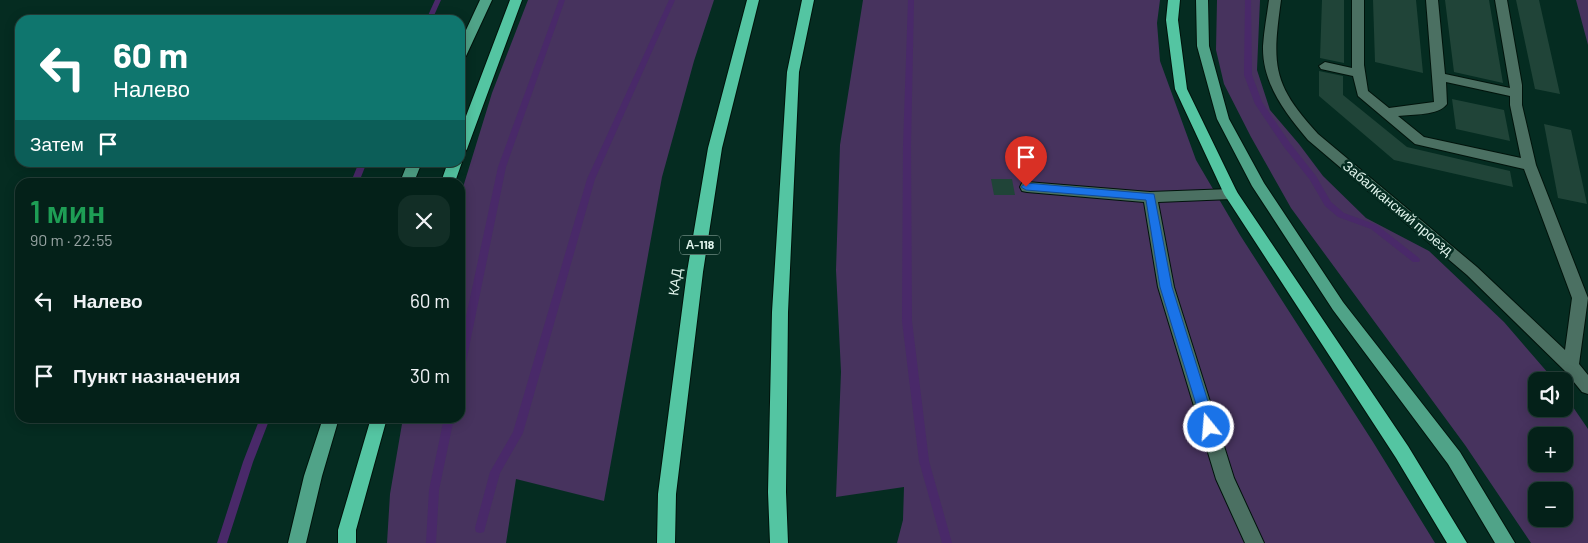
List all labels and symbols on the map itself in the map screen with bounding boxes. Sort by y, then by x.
pin [1005,136,1047,187]
street label: Забалканский проезд [1340,157,1457,259]
road number: А-118 [680,236,720,254]
street label: КАД [664,267,685,297]
position arrow [1182,400,1234,452]

